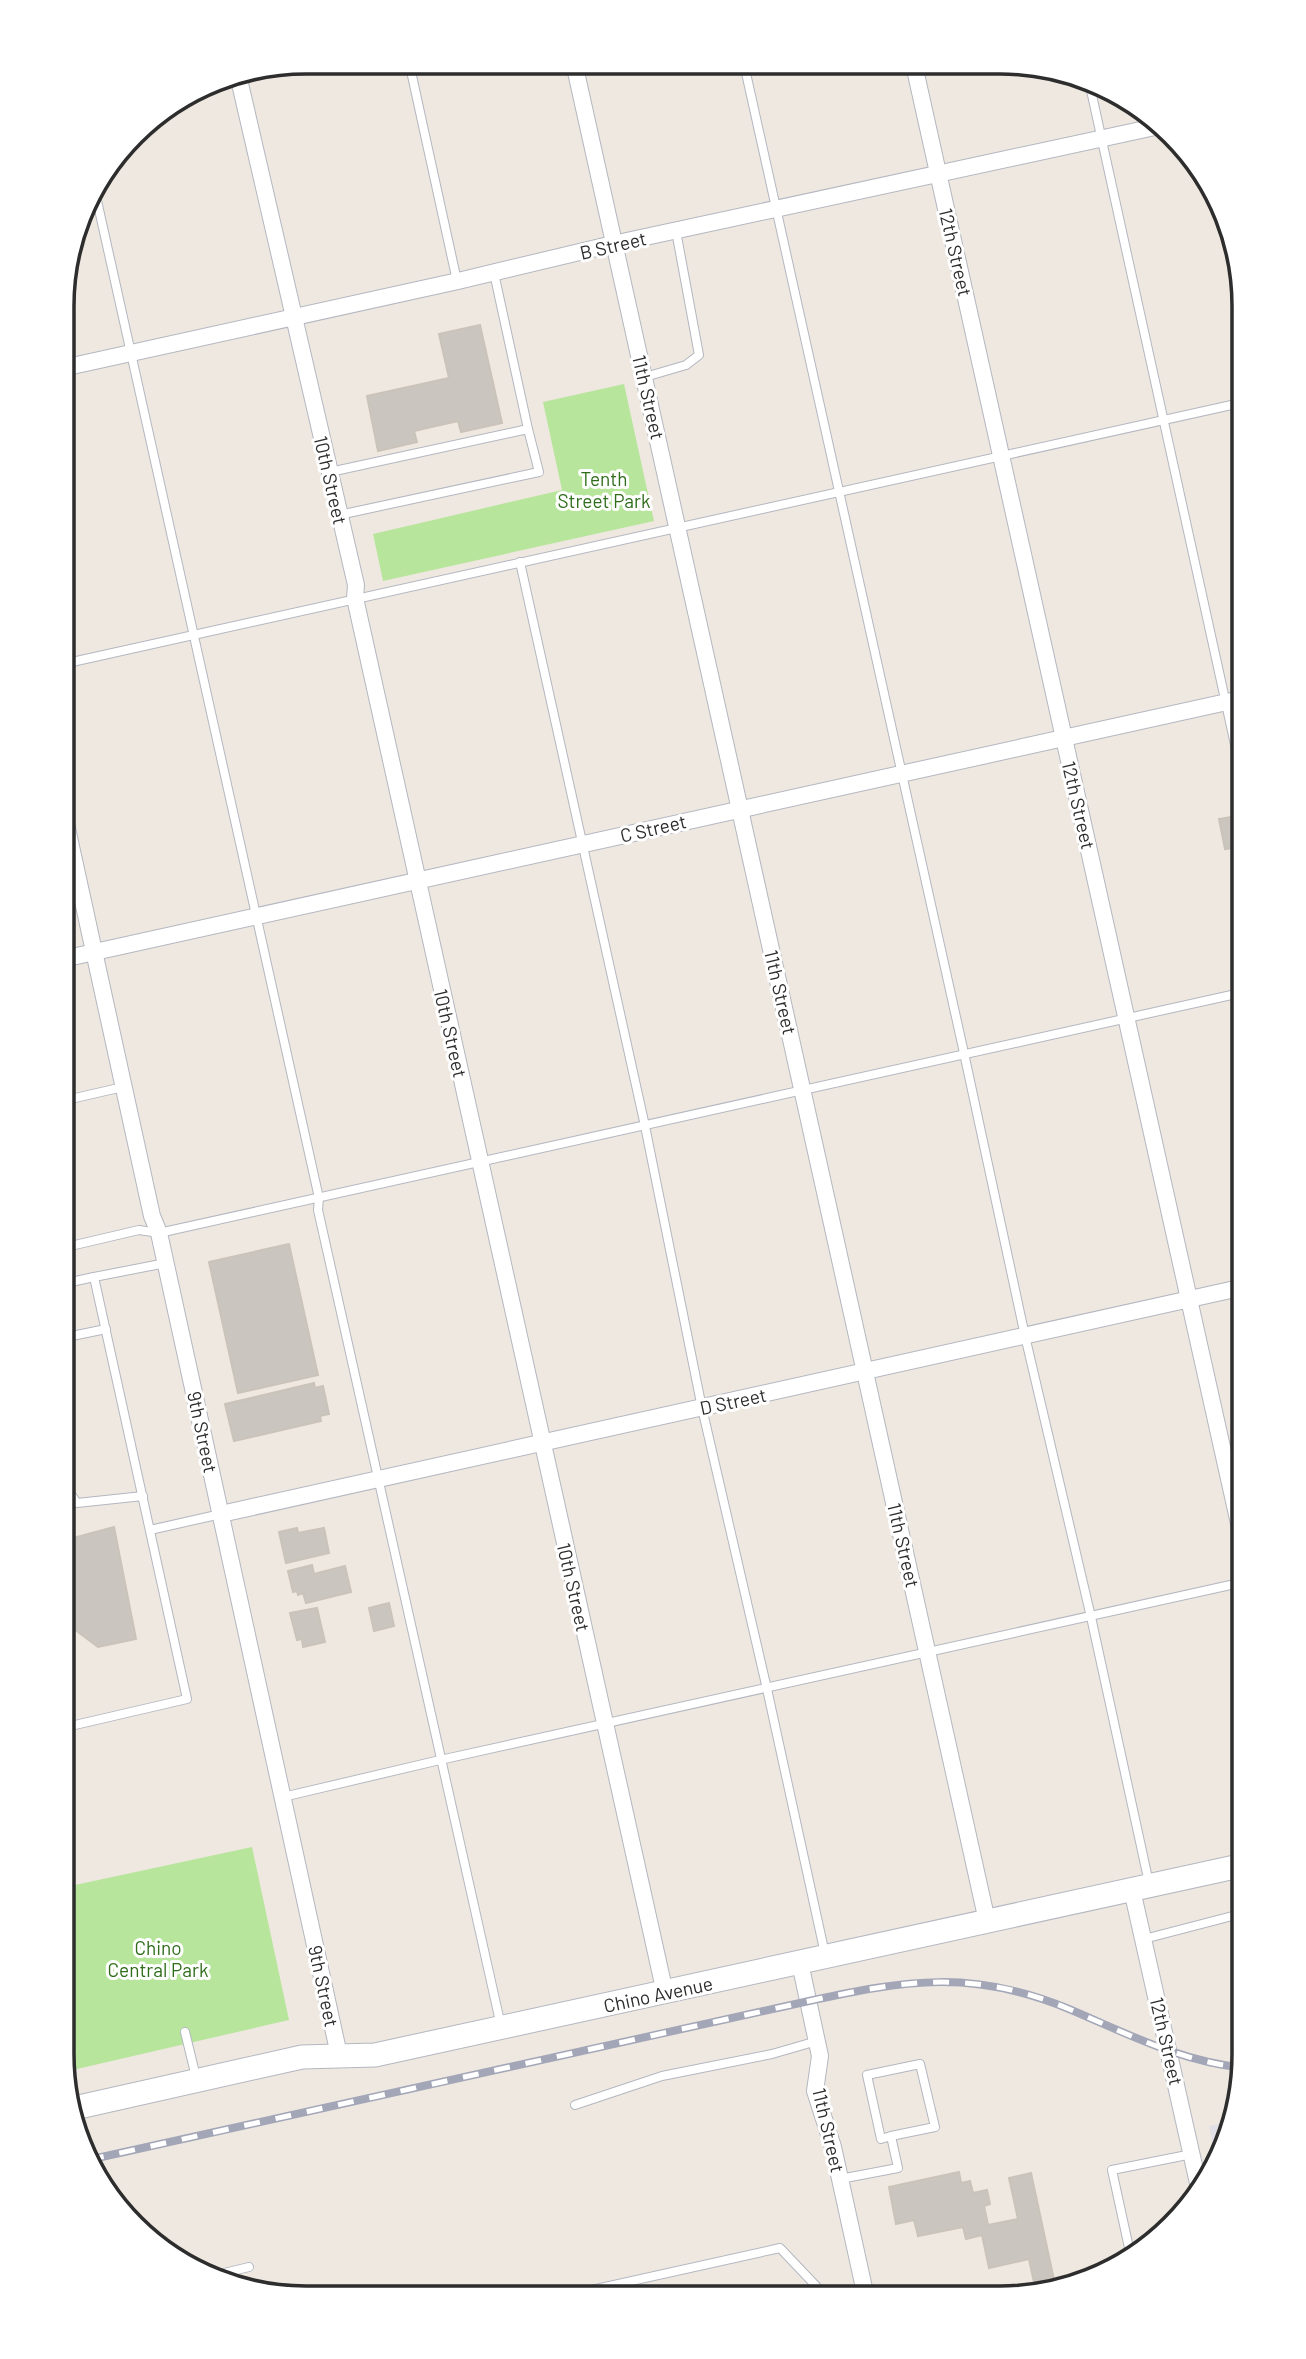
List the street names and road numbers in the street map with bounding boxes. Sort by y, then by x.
street label: 12th Street [935,206,977,298]
street label: B Street [577,226,649,264]
street label: 11th Street [628,352,670,442]
street label: 10th Street [310,433,352,527]
street label: 12th Street [1058,759,1100,851]
street label: C Street [618,809,688,847]
street label: 11th Street [760,947,802,1037]
street label: 10th Street [430,986,472,1080]
street label: D Street [698,1383,768,1419]
street label: 9th Street [183,1389,223,1475]
street label: 11th Street [883,1500,925,1590]
street label: 10th Street [553,1540,595,1634]
street label: 9th Street [304,1943,344,2029]
street label: Chino Avenue [601,1971,715,2017]
street label: 12th Street [1146,1995,1188,2087]
street label: 11th Street [808,2085,850,2175]

